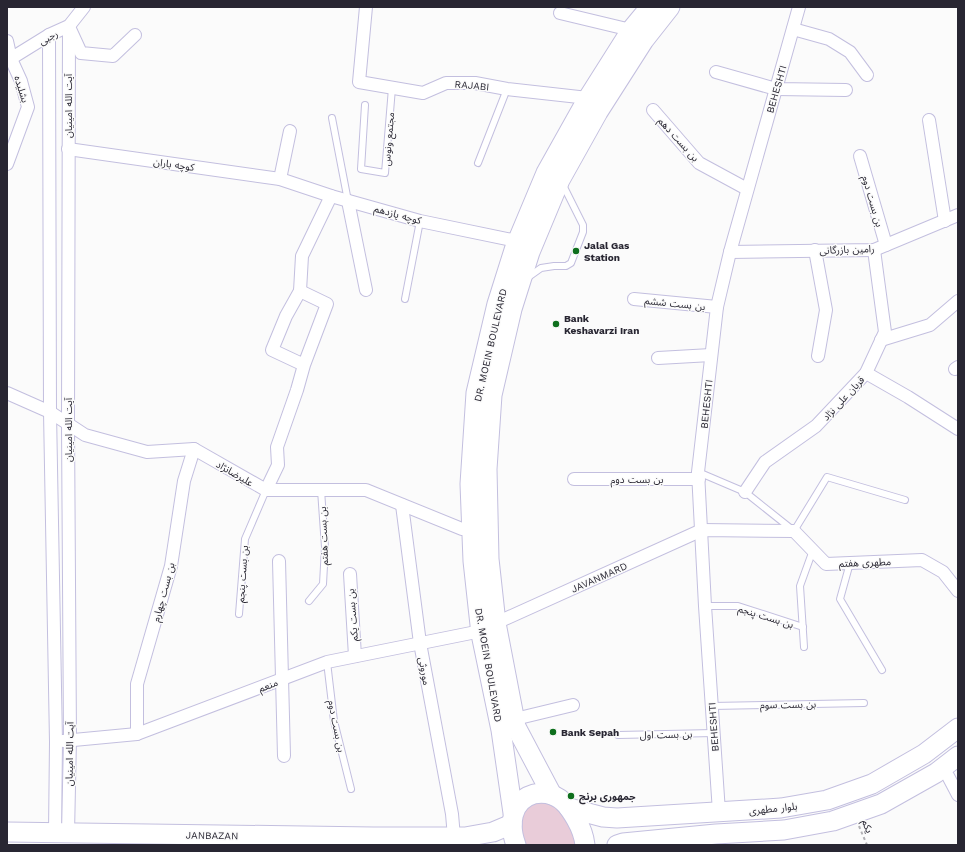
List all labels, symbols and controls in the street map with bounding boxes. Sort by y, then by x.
street label: رجبی [37,28,60,48]
street label: BEHESHTI [764,64,789,114]
street label: آیت الله امینیان [63,73,74,138]
street label: بشلیده [12,74,31,104]
street label: RAJABI [454,79,490,92]
street label: مجتمع ونوس [381,112,398,167]
street label: بن بست دهم [655,115,701,165]
street label: کوچه باران [153,156,196,174]
street label: بن بست دوم [857,174,885,229]
street label: کوچه یازدهم [373,203,424,228]
place label: Jalal Gas Station [584,240,630,263]
street label: رامین بازرگانی [819,243,875,257]
marker: Jalal Gas Station [571,246,581,256]
street label: DR. MOEIN BOULEVARD [472,287,509,403]
street label: بن بست ششم [644,295,706,314]
place label: Bank Keshavarzi Iran [564,313,639,336]
marker: Bank Keshavarzi Iran [551,319,561,329]
street label: قربان علی نژاد [820,374,868,423]
street label: BEHESHTI [698,379,715,429]
street label: آیت الله امینیان [63,397,74,462]
street label: علیرضانژاد [214,458,255,489]
street label: بن بست دوم [610,474,664,488]
street label: بن بست هفتم [317,506,332,566]
street label: بن بست پنجم [235,545,252,603]
street label: مطهری هفتم [839,556,891,571]
street label: JAVANMARD [569,560,629,595]
street label: بن بست چهارم [150,561,180,624]
street label: بن بست یکم [345,588,362,642]
street label: بن بست پنجم [736,603,795,632]
street label: DR. MOEIN BOULEVARD [473,607,504,723]
street label: موروثی [416,656,432,686]
street label: منعم [257,677,280,696]
street label: بن بست دوم [323,699,347,754]
street label: بن بست سوم [760,699,817,713]
street label: BEHESHTI [706,702,721,752]
street label: آیت الله امینیان [63,721,76,786]
marker: Bank Sepah [548,727,558,737]
place label: Bank Sepah [561,727,619,738]
street label: بن بست اول [640,729,693,741]
marker: جمهوری برنج [566,791,576,801]
place label: جمهوری برنج [579,791,636,805]
street label: بلوار مطهری [748,800,798,818]
street label: یکم [858,818,875,835]
street label: JANBAZAN [186,830,238,841]

